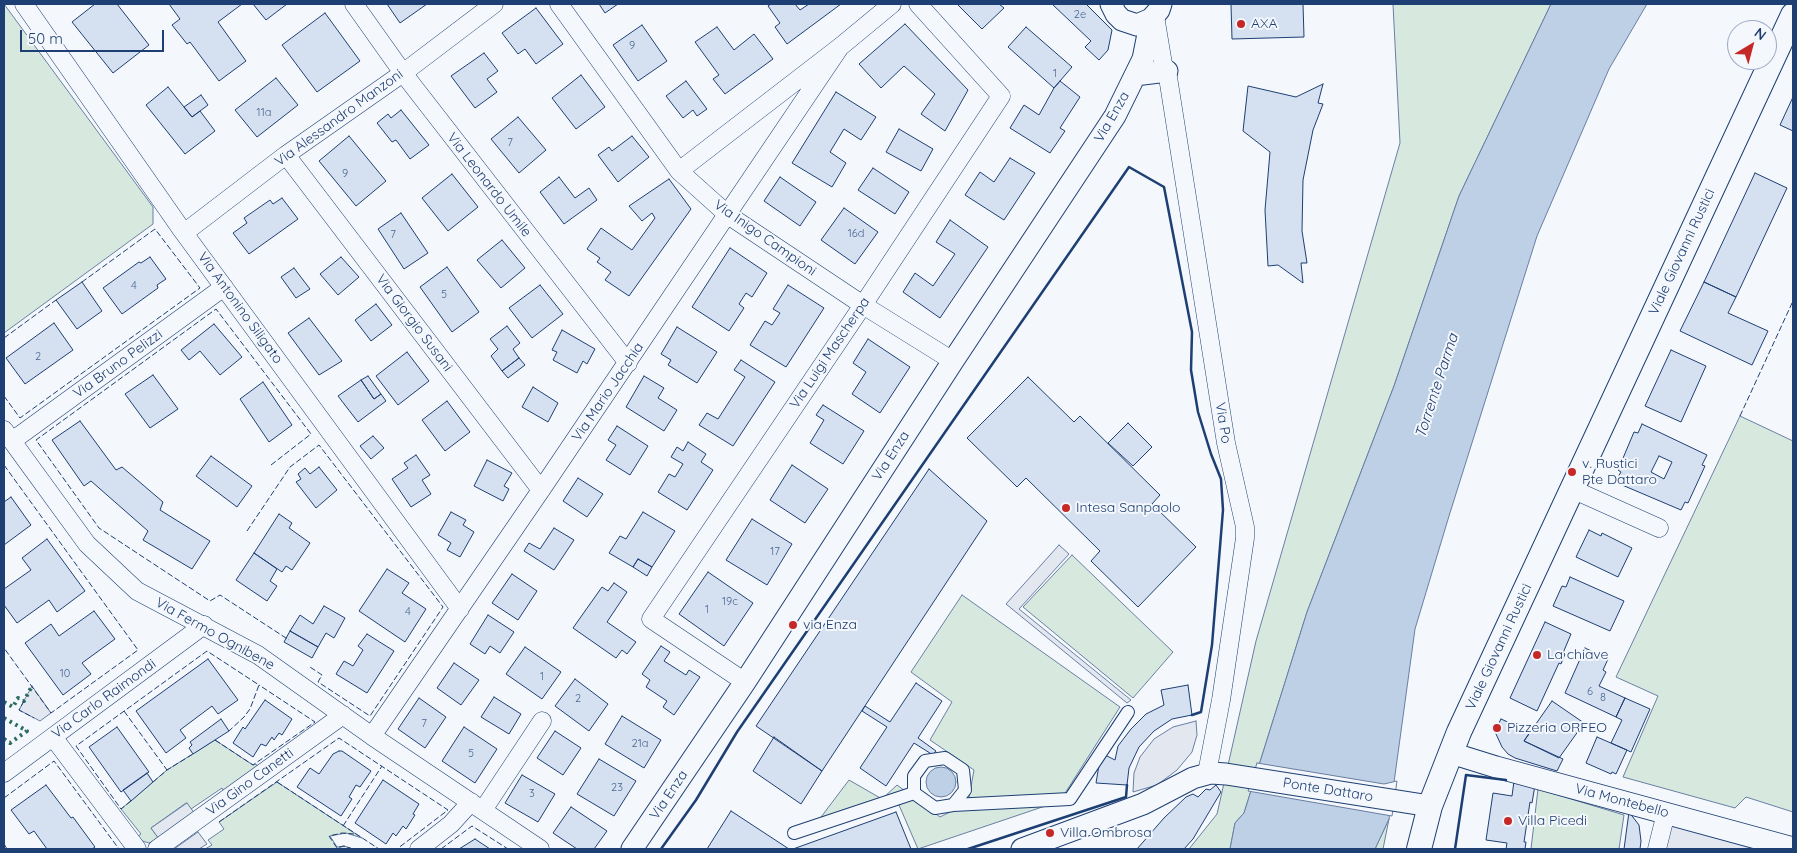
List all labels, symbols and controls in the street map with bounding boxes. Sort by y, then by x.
house number: 2e [1074,8,1086,22]
place label: AXA [1251,16,1278,32]
marker: AXA [1235,18,1247,30]
scale bar [22,20,166,52]
north arrow [1727,20,1777,70]
text: N [1751,24,1770,44]
text: 50 m [28,29,63,48]
house number: 9 [629,39,635,53]
street label: Via Alessandro Manzoni [272,66,406,170]
house number: 1 [1053,67,1057,81]
street label: Via Enza [1091,89,1133,145]
house number: 11a [257,106,271,120]
street label: Via Leonardo Umile [443,130,535,240]
house number: 7 [507,136,513,150]
house number: 9 [342,167,348,181]
street label: Viale Giovanni Rustici [1645,186,1719,318]
street label: Via Inigo Campioni [710,196,820,280]
house number: 16d [848,227,864,241]
house number: 7 [390,228,396,242]
street label: Via Antonino Siligato [194,249,286,367]
street label: Via Giorgio Susani [372,271,456,375]
house number: 4 [131,279,137,293]
house number: 5 [441,288,447,302]
street label: Via Luigi Mascherpa [786,294,874,412]
street label: Via Bruno Pelizzi [70,326,166,402]
water label: Torrente Parma [1412,331,1462,441]
street label: Via Mario Jacchia [569,339,647,445]
house number: 2 [35,350,41,364]
street label: Via Po [1211,401,1235,445]
street label: Via Enza [869,428,913,484]
place label: v. Rustici Pte Dattaro [1582,456,1657,488]
marker: v. Rustici Pte Dattaro [1566,466,1578,478]
place label: Intesa Sanpaolo [1076,500,1181,516]
marker: Intesa Sanpaolo [1060,502,1072,514]
house number: 17 [770,545,780,559]
street label: Viale Giovanni Rustici [1462,581,1536,713]
street label: Via Fermo Ognibene [152,594,278,674]
house number: 19c [722,595,738,609]
house number: 1 [705,603,709,617]
house number: 4 [405,605,411,619]
place label: via Enza [803,617,857,633]
marker: via Enza [787,619,799,631]
place label: La chiave [1547,647,1609,663]
marker: La chiave [1531,649,1543,661]
street label: Via Carlo Raimondi [49,656,159,742]
house number: 10 [60,667,70,681]
house number: 1 [540,670,544,684]
house number: 6 [1587,685,1593,699]
house number: 8 [1600,691,1606,705]
house number: 2 [575,692,581,706]
house number: 7 [421,717,427,731]
place label: Pizzeria ORFEO [1507,720,1607,736]
marker: Pizzeria ORFEO [1491,722,1503,734]
house number: 21a [632,737,648,751]
street label: Via Gino Canetti [203,745,297,819]
house number: 5 [468,747,474,761]
street label: Via Enza [646,767,692,823]
street label: Ponte Dattaro [1282,775,1374,805]
street label: Via Montebello [1573,780,1671,822]
house number: 23 [611,781,623,795]
house number: 3 [529,787,535,801]
place label: Villa Picedi [1518,813,1587,829]
marker: Villa Picedi [1502,815,1514,827]
place label: Villa Ombrosa [1060,825,1152,841]
marker: Villa Ombrosa [1044,827,1056,839]

